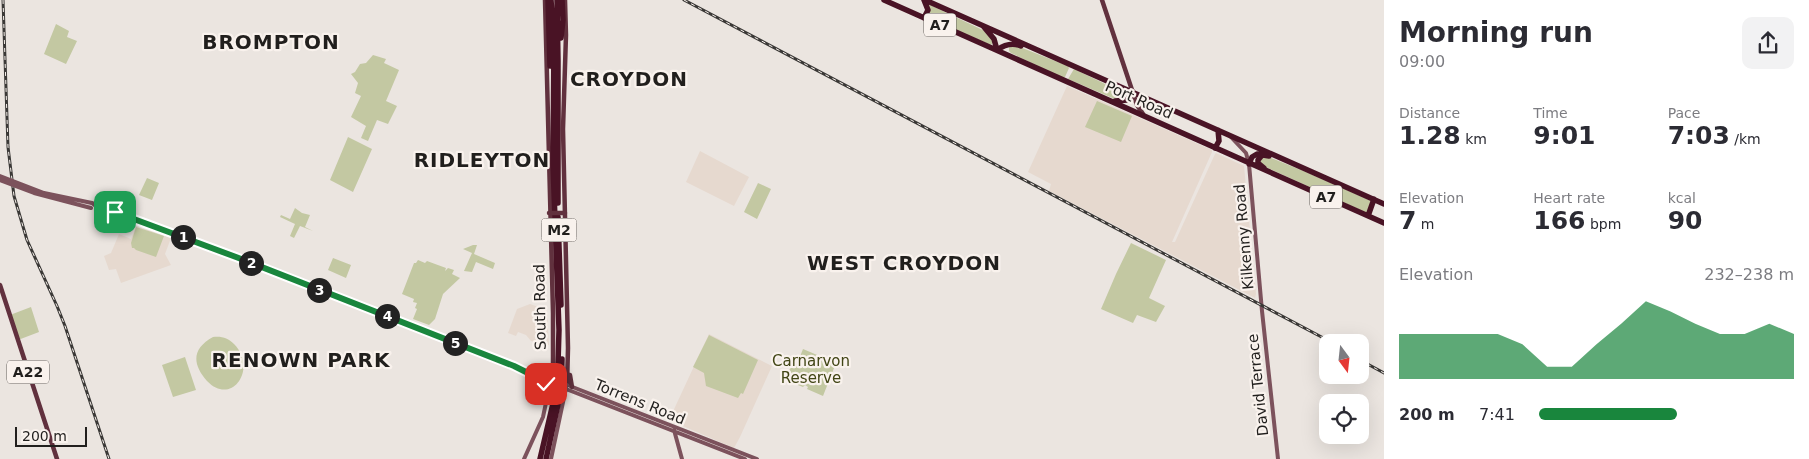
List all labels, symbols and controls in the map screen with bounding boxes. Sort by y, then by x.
road number: A7 [924,14,956,36]
text: Morning run [1399,16,1593,49]
button: share [1742,17,1794,69]
district label: BROMPTON [202,30,340,54]
text: 09:00 [1399,52,1445,71]
district label: CROYDON [570,67,688,91]
street label: Port Road [1102,77,1176,123]
text: Distance [1399,105,1460,121]
text: Time [1533,105,1568,121]
text: Pace [1668,105,1700,121]
text: 1.28 [1399,121,1461,150]
text: 9:01 [1533,121,1596,150]
text: 7:03 [1668,121,1730,150]
text: km [1461,131,1487,147]
text: /km [1730,131,1761,147]
district label: RIDLEYTON [414,148,550,172]
street label: Kilkenny Road [1230,183,1258,291]
road number: A7 [1310,186,1342,208]
text: Elevation [1399,190,1464,206]
text: Heart rate [1533,190,1605,206]
text: kcal [1668,190,1696,206]
pin [94,191,136,233]
icon: arrive [101,198,129,226]
text: 7 [1399,206,1416,235]
text: 166 [1533,206,1586,235]
text: 90 [1668,206,1702,235]
text: m [1416,216,1435,232]
text: bpm [1586,216,1621,232]
road number: M2 [542,218,576,242]
pin: 1 [170,224,196,250]
text: 1 [179,229,188,245]
pin: 2 [238,250,264,276]
district label: WEST CROYDON [807,251,1001,275]
text: 2 [247,255,256,271]
street label: South Road [530,264,550,350]
text: Elevation [1399,265,1473,284]
text: 232–238 m [1704,265,1794,284]
pin: 3 [306,278,332,302]
text: 3 [315,282,324,298]
pin: 4 [374,304,400,328]
text: 4 [383,308,392,324]
pin: 5 [442,330,468,356]
street label: David Terrace [1244,333,1272,437]
north arrow [1319,334,1369,384]
map controls [1319,334,1369,444]
text: 5 [451,335,460,351]
district label: RENOWN PARK [212,348,391,372]
park label: Carnarvon Reserve [772,352,850,387]
road number: A22 [7,361,49,384]
pin [525,363,567,405]
icon: check [532,370,560,398]
street label: Torrens Road [591,375,688,428]
button: locate [1319,394,1369,444]
text: 200 m [1399,405,1455,424]
text: 7:41 [1479,405,1515,424]
scale bar [15,424,88,447]
text: 200 m [22,428,67,444]

